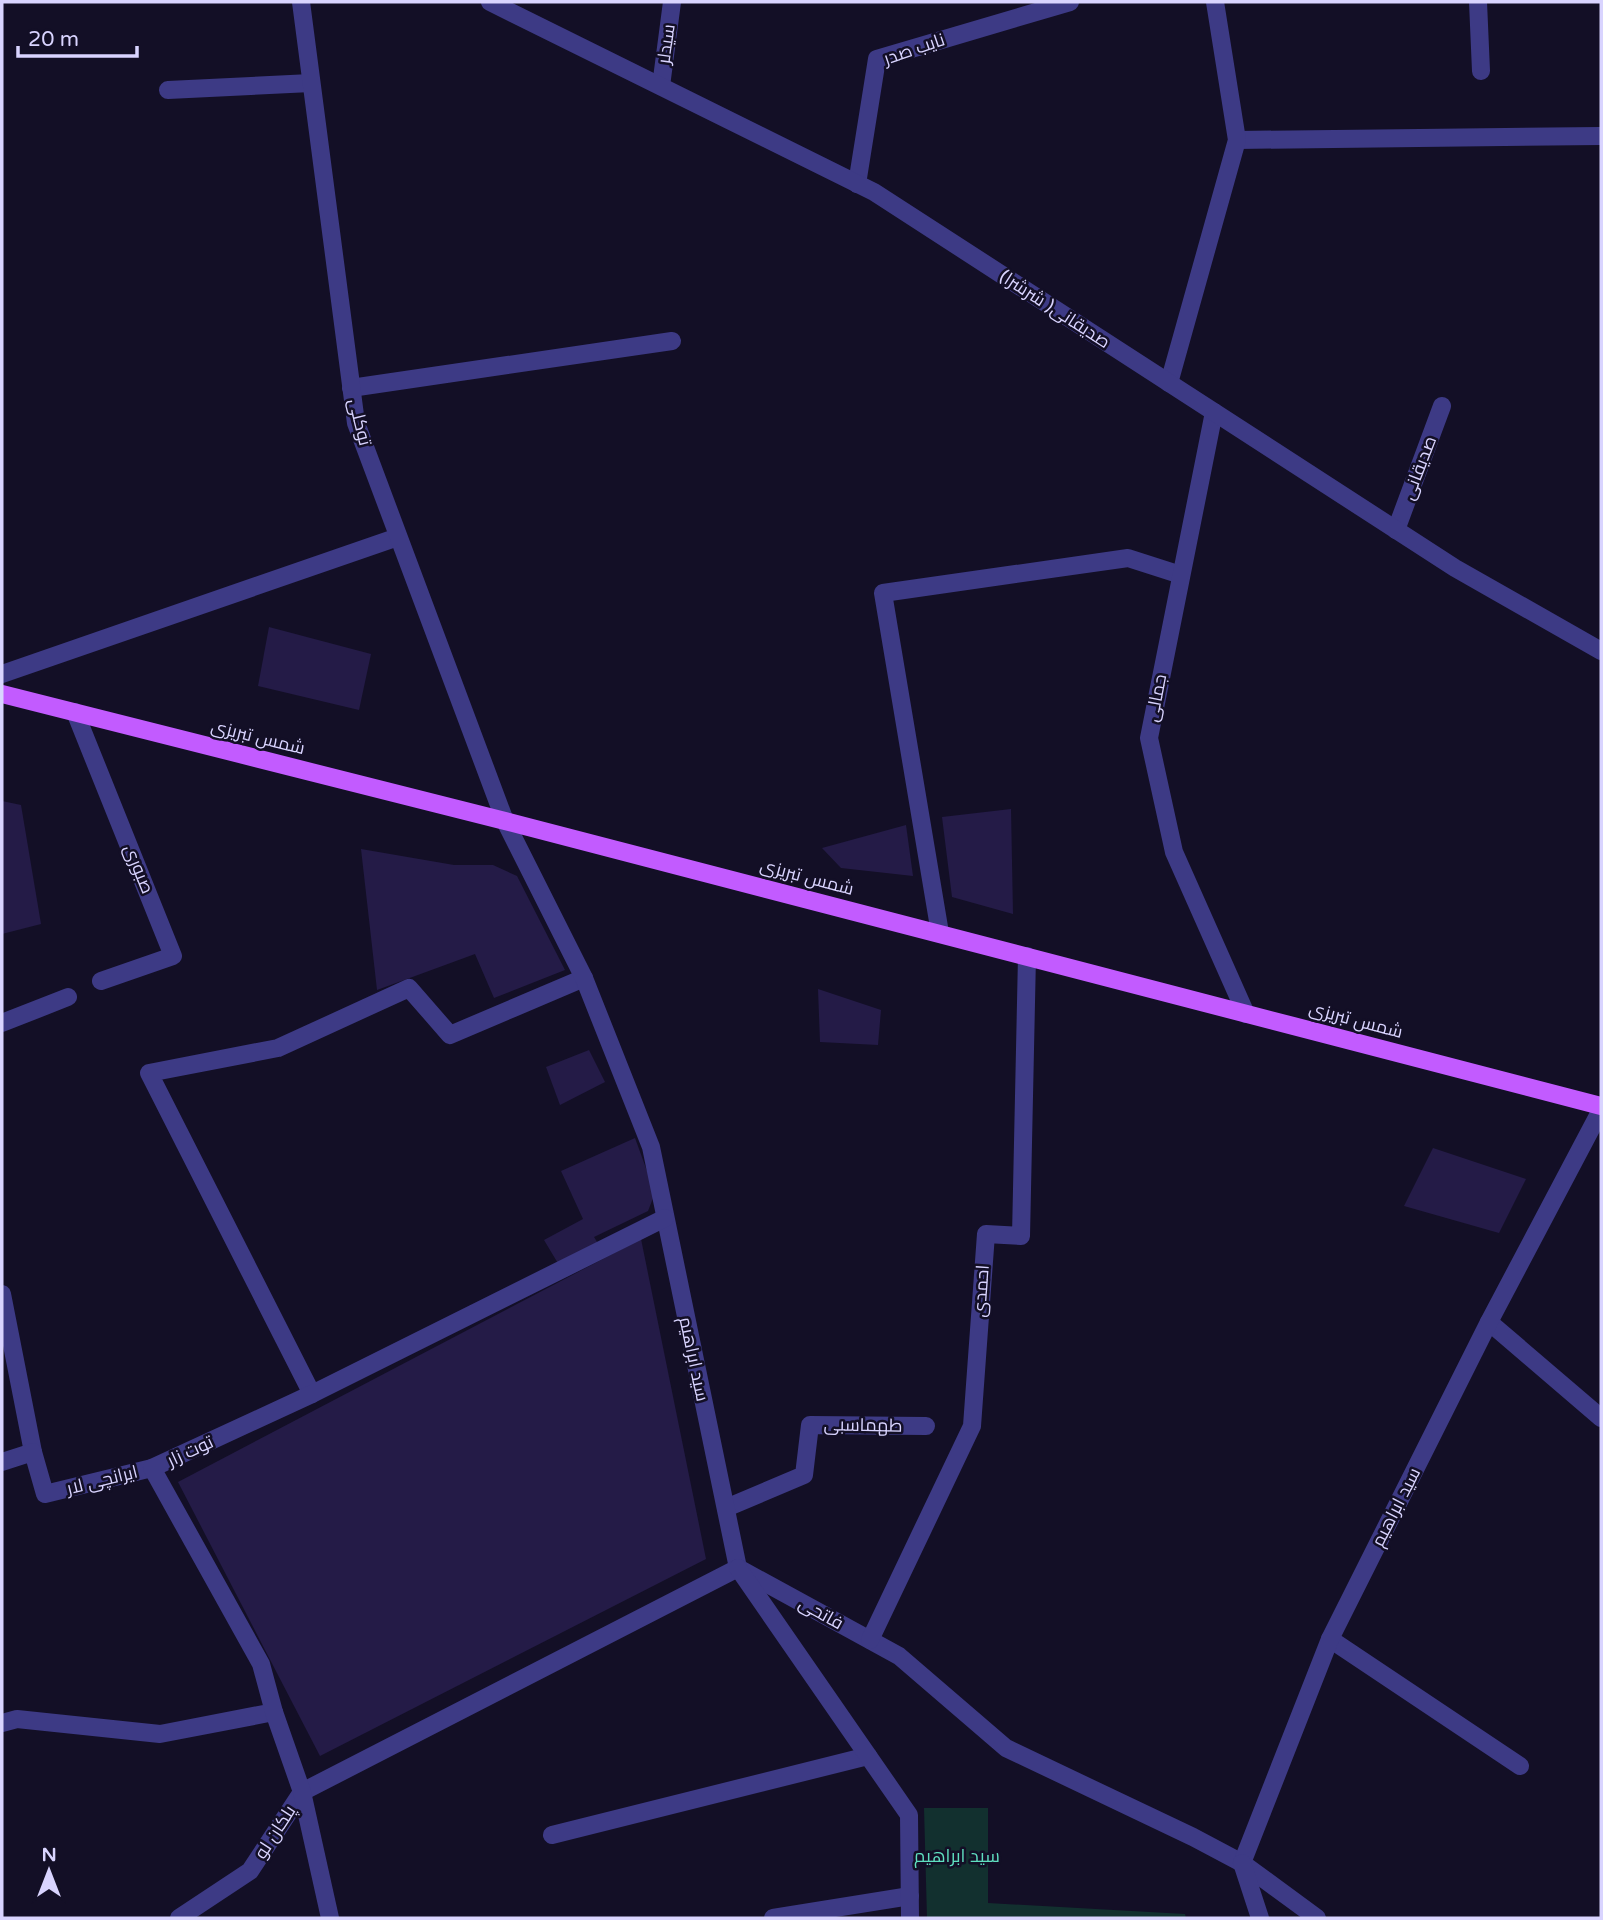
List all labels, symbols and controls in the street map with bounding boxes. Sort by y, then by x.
scale bar [18,14,136,58]
street label: سیدلر [652,23,680,66]
text: 20 m [28,27,79,52]
street label: نایب صدر [879,28,948,70]
street label: (شرشرا )صدیقانی [996,265,1114,353]
street label: توکلی [344,396,377,448]
street label: صدیقانی [1397,433,1441,503]
street label: جمالی [1141,672,1171,724]
street label: شمس تبریزی [209,715,307,759]
street label: صبوری [119,841,159,897]
street label: شمس تبریزی [758,854,856,900]
street label: شمس تبریزی [1307,997,1405,1043]
street label: احمدی [968,1264,994,1318]
street label: سید ابراهیم [673,1315,714,1403]
street label: طهماسبی [823,1413,903,1437]
street label: توت زار [163,1431,217,1472]
street label: ایرانچی لار [63,1461,140,1501]
street label: سید ابراهیم [1367,1464,1426,1551]
street label: فاتحی [795,1592,847,1634]
street label: پلکان لو [250,1801,301,1863]
north arrow [14,1836,84,1906]
text: N [41,1844,57,1866]
park label: سید ابراهیم [914,1845,1000,1868]

